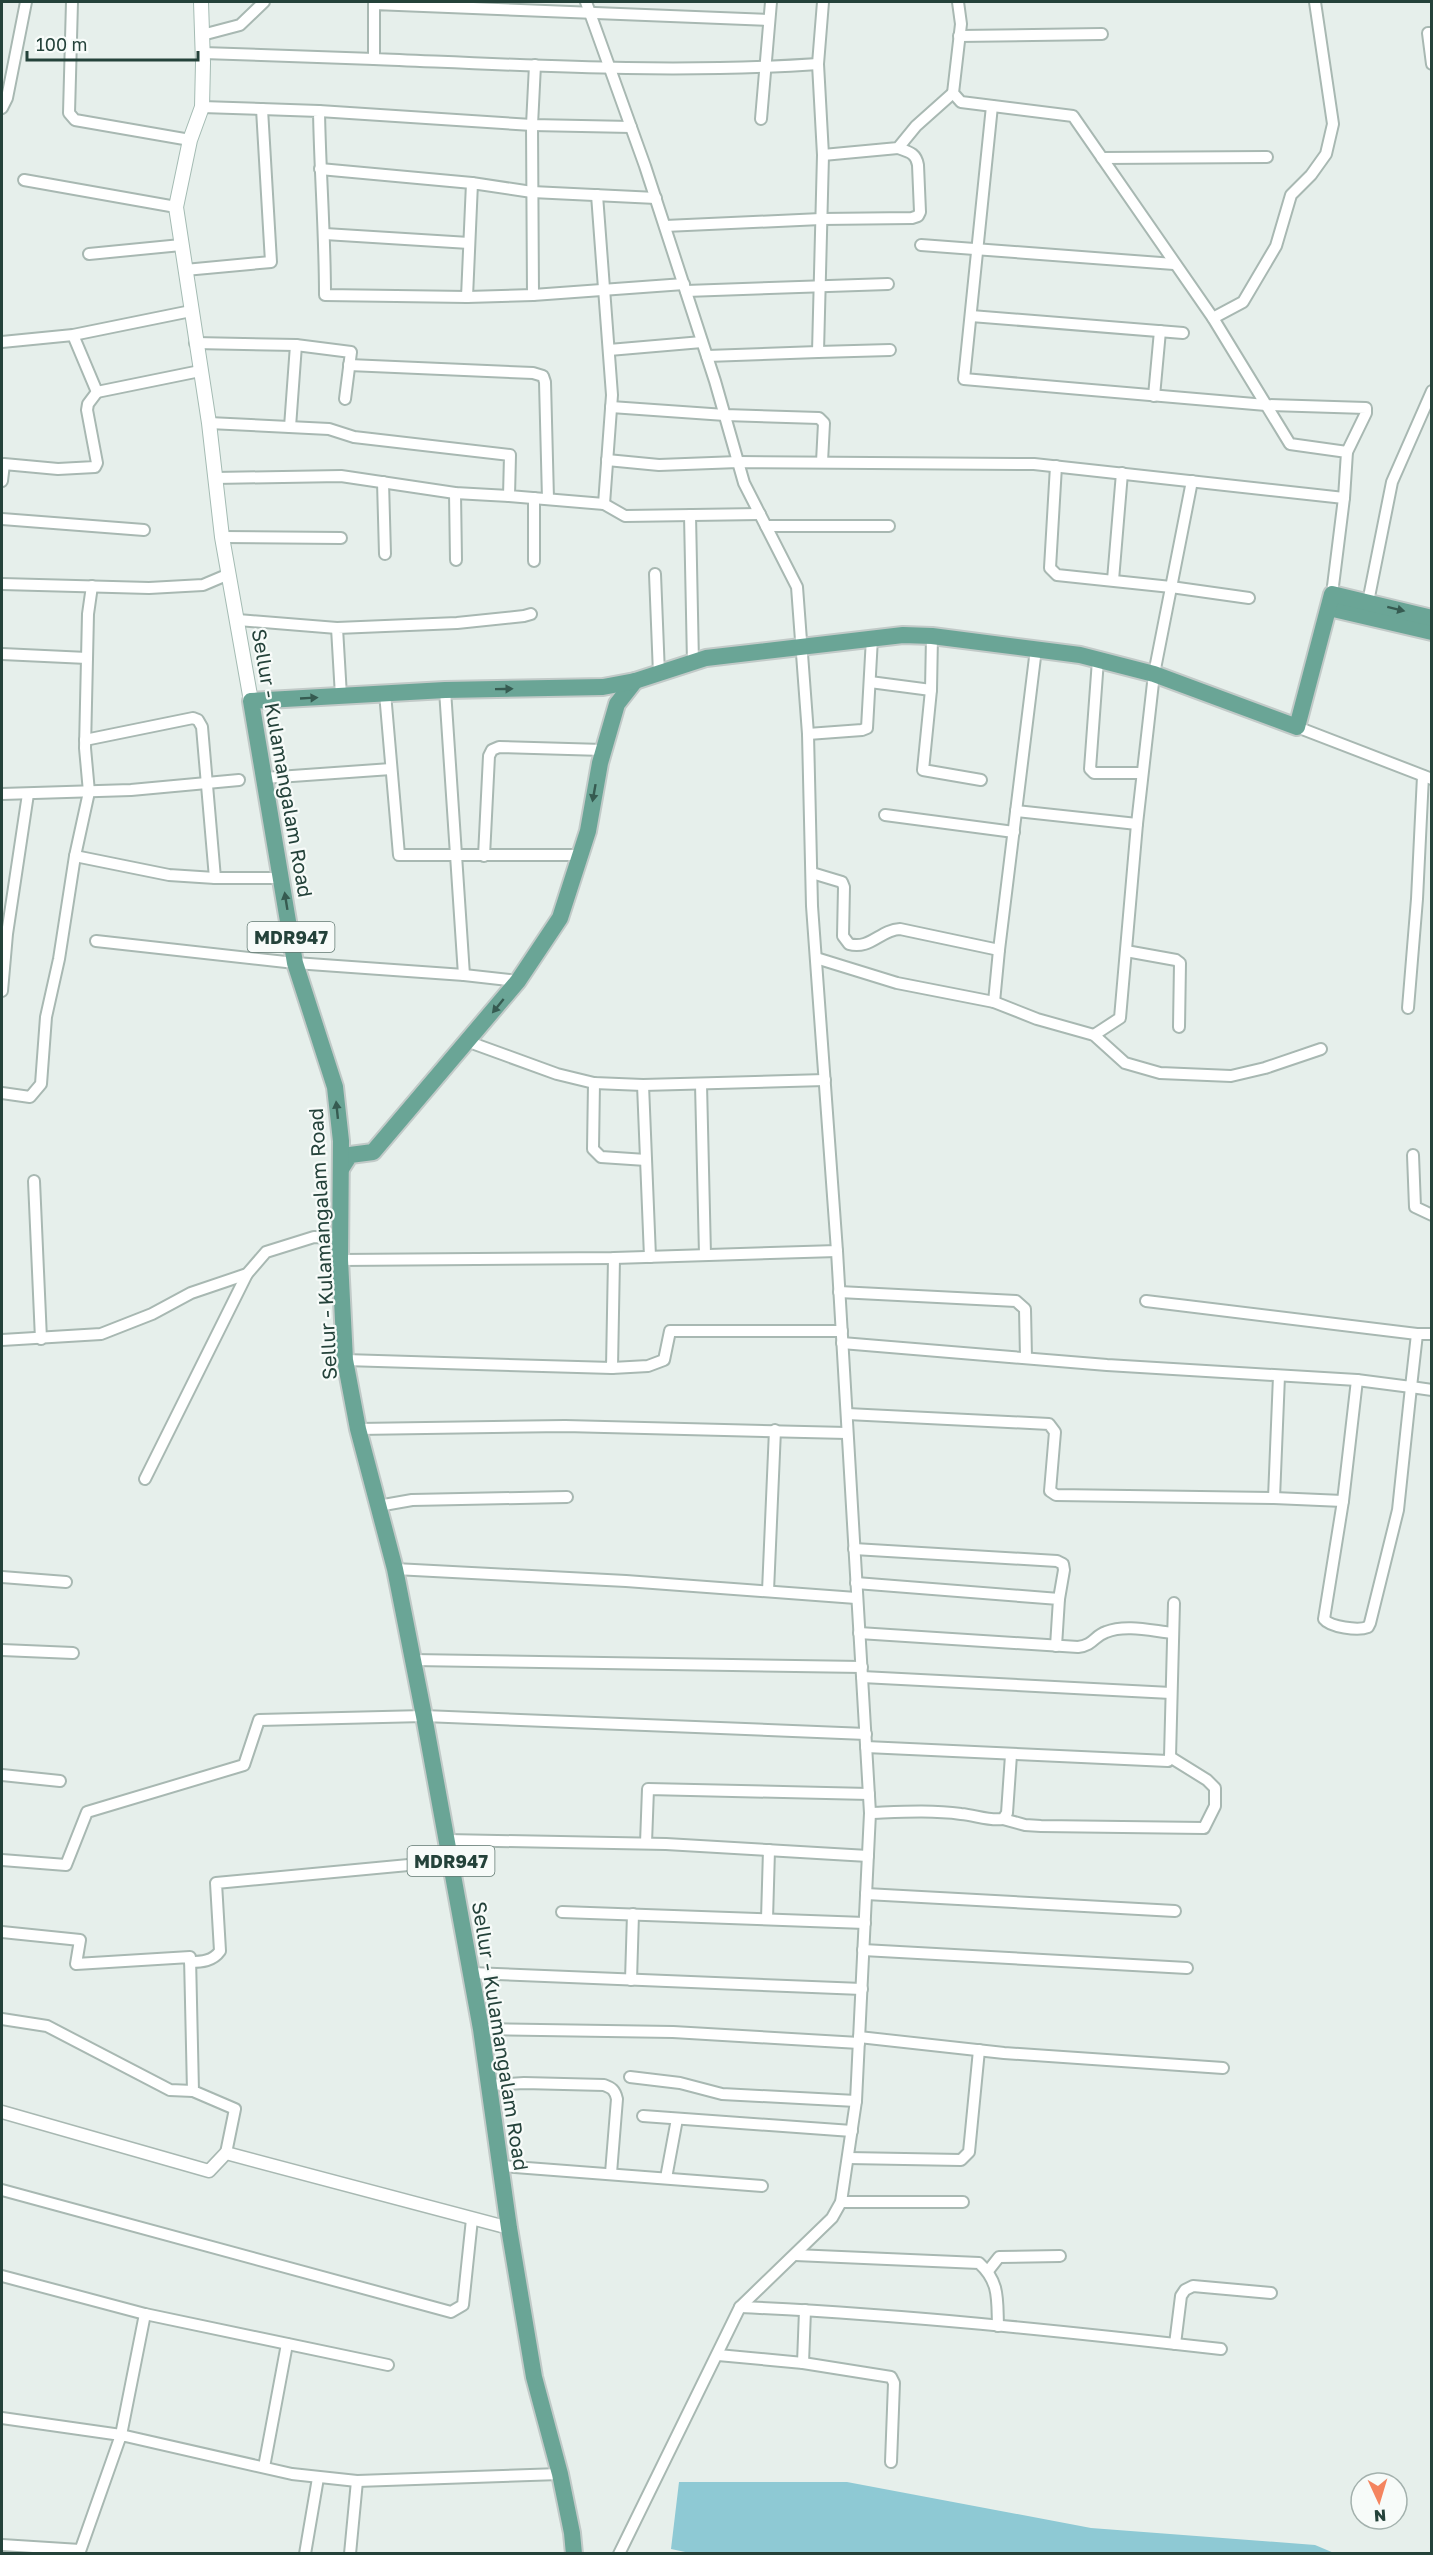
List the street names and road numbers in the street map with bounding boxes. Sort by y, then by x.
street label: Sellur - Kulamangalam Road [248,627,318,899]
road number: MDR947 [248,922,334,952]
street label: Sellur - Kulamangalam Road [303,1107,341,1381]
road number: MDR947 [408,1846,494,1876]
street label: Sellur - Kulamangalam Road [468,1900,534,2172]

